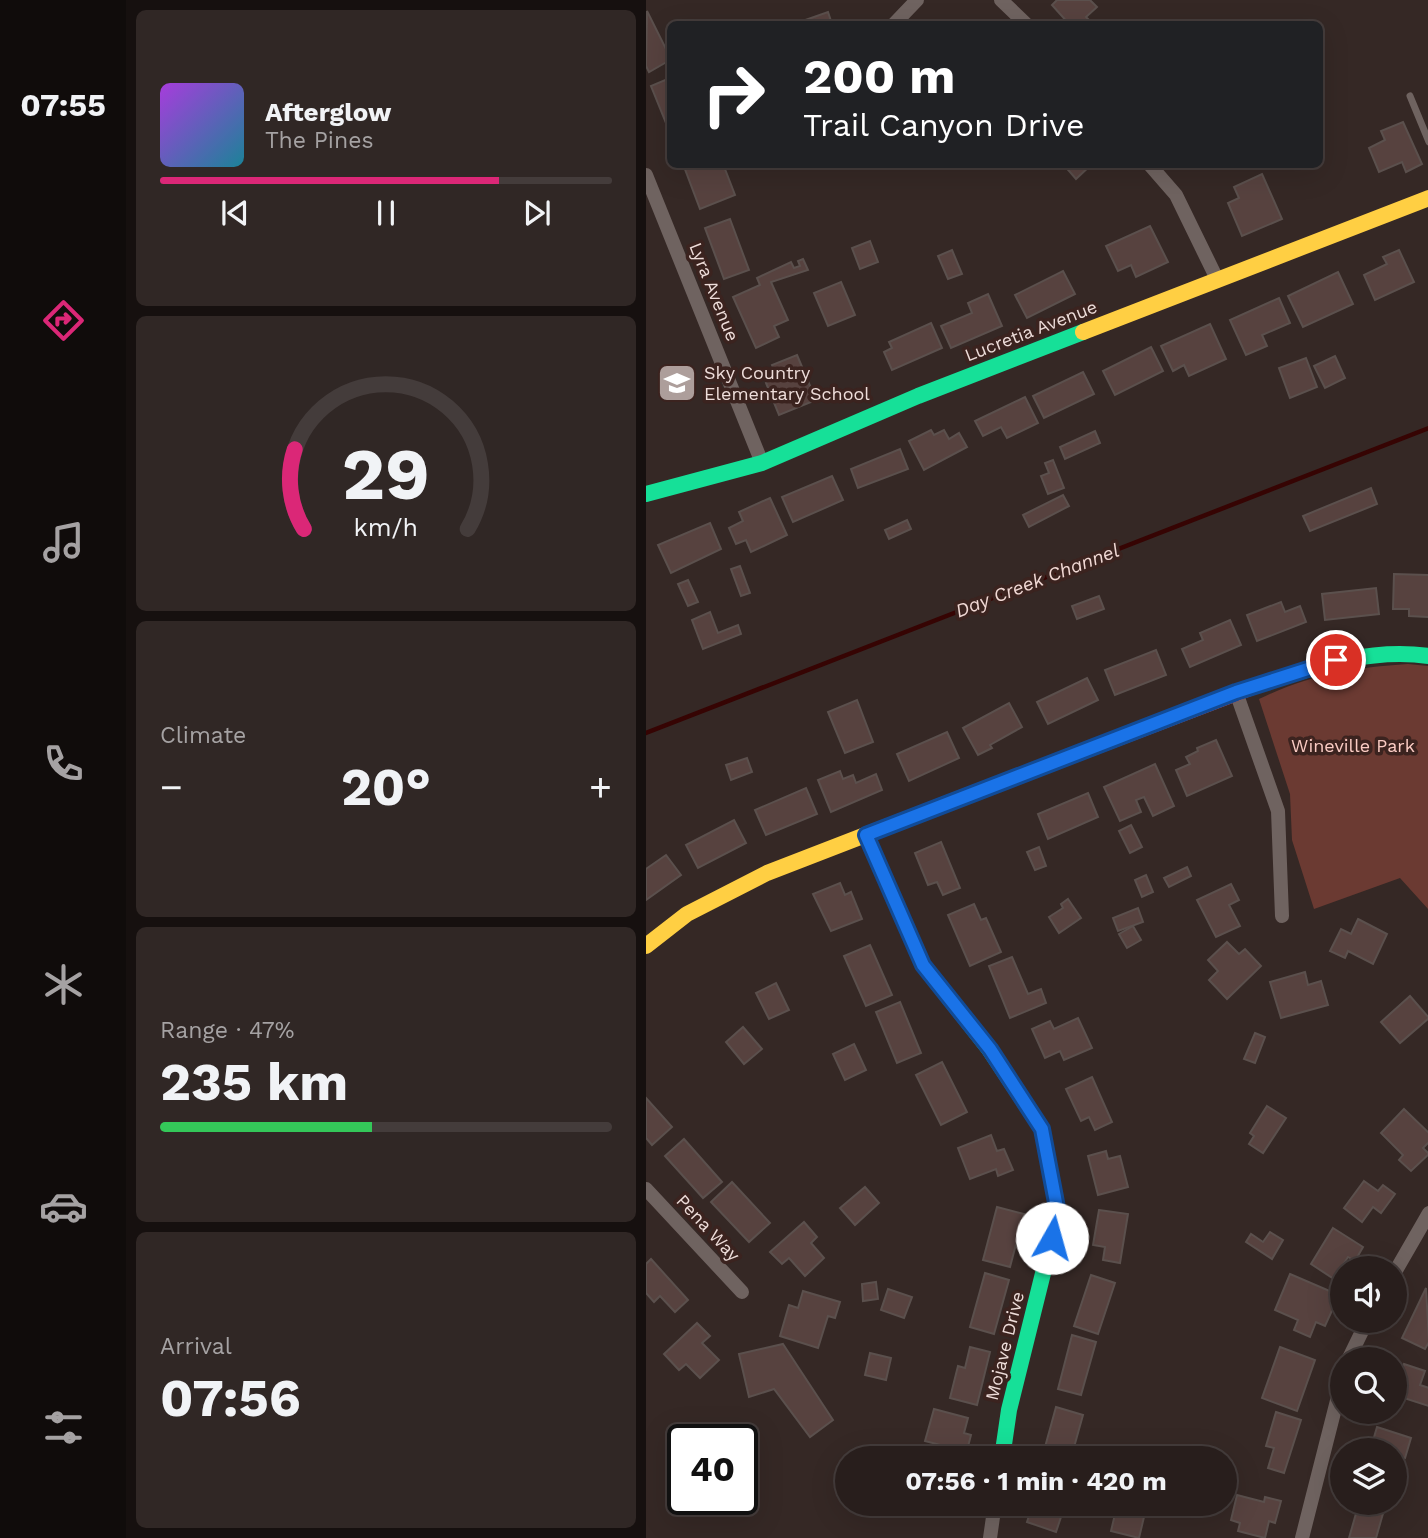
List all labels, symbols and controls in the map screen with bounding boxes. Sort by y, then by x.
text: 200 m [803,47,955,105]
icon: right [688,49,779,140]
text: 07:55 [20,86,106,124]
text: Afterglow [265,97,391,127]
text: Trail Canyon Drive [803,106,1084,144]
text: The Pines [265,127,374,154]
icon: previous [216,194,254,232]
icon: pause [367,194,405,232]
icon: next [518,194,556,232]
street label: Lyra Avenue [685,239,744,344]
icon: directions [39,296,88,345]
street label: Lucretia Avenue [962,296,1100,365]
school or university icon: Sky Country Elementary School [656,362,698,404]
place label: Sky Country Elementary School [704,362,870,404]
text: 29 [342,432,430,518]
text: km/h [354,513,418,542]
icon: music [39,518,88,567]
water label: Day Creek Channel [952,539,1123,622]
pin [1306,630,1366,690]
icon: arrive [1317,641,1355,679]
text: Climate [160,722,246,749]
park label: Wineville Park [1291,735,1415,756]
icon: phone [39,739,88,788]
text: 20° [341,757,431,818]
text: − [160,765,183,809]
text: + [589,765,612,809]
icon: climate [39,960,88,1009]
text: Range · 47% [160,1017,294,1044]
text: 235 km [160,1052,348,1113]
icon: car [39,1182,88,1231]
street label: Pena Way [672,1190,745,1266]
position arrow [1015,1201,1089,1275]
map controls [1330,1256,1407,1515]
button: sound [1330,1256,1407,1333]
street label: Mojave Drive [981,1289,1028,1402]
text: Arrival [160,1333,232,1360]
button: search [1330,1347,1407,1424]
text: 07:56 [160,1368,301,1429]
icon: filters [39,1403,88,1452]
speed limit sign: 40 [667,1424,758,1515]
button: layers [1330,1438,1407,1515]
text: 07:56 · 1 min · 420 m [905,1466,1167,1496]

